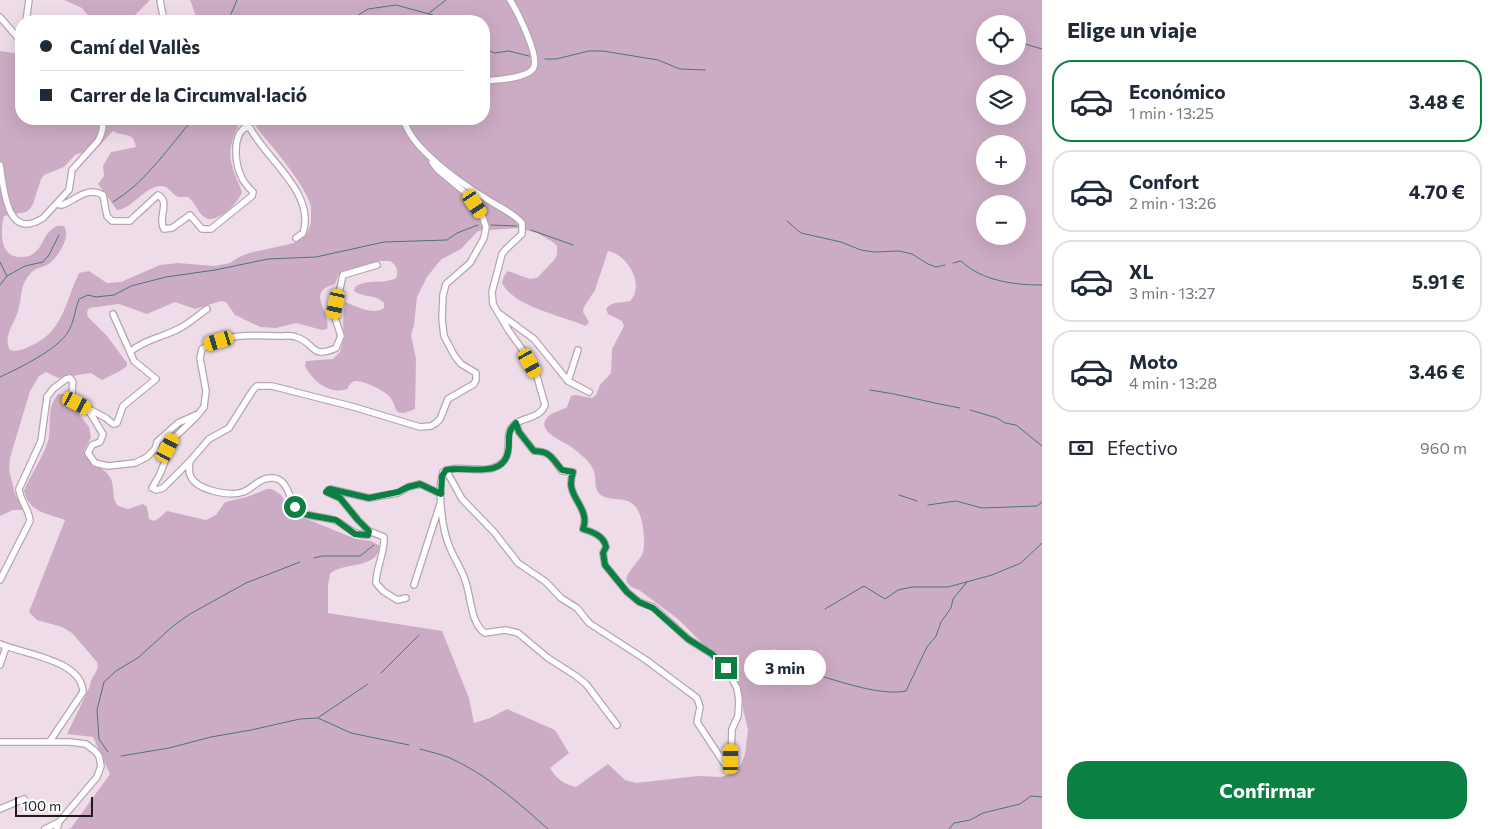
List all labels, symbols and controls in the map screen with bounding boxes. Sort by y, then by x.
map controls [976,15,1026,245]
button: locate [976,15,1026,65]
text: Elige un viaje [1067,16,1197,43]
text: Camí del Vallès [70,35,200,58]
button: layers [976,75,1026,125]
icon: car [1069,79,1114,124]
text: Económico [1129,80,1226,103]
text: Carrer de la Circumval·lació [70,83,307,106]
text: 3.48 € [1409,90,1465,113]
text: 1 min · 13:25 [1129,103,1214,122]
button: + [976,135,1026,185]
icon: car [1069,169,1114,214]
text: Confort [1129,170,1199,193]
text: 4.70 € [1409,180,1465,203]
car [460,187,489,221]
text: 2 min · 13:26 [1129,193,1216,212]
button: − [976,195,1026,245]
icon: car [1069,259,1114,304]
text: XL [1129,260,1154,283]
text: 5.91 € [1412,270,1465,293]
text: 3 min · 13:27 [1129,283,1215,302]
car [325,288,346,320]
car [202,329,235,353]
car [516,346,543,380]
icon: car [1069,349,1114,394]
text: Moto [1129,350,1178,373]
text: 3.46 € [1409,360,1465,383]
text: 4 min · 13:28 [1129,373,1217,392]
car [60,390,93,416]
car [154,431,181,465]
icon: cash [1067,434,1095,462]
text: Efectivo [1107,436,1178,459]
text: 960 m [1420,438,1467,457]
route start [284,496,306,518]
callout: 3 min [744,650,826,686]
route end [715,657,737,679]
text: 3 min [765,658,805,677]
car [723,744,738,774]
button: Confirmar [1067,761,1467,819]
scale bar [15,794,92,817]
text: 100 m [22,797,61,814]

